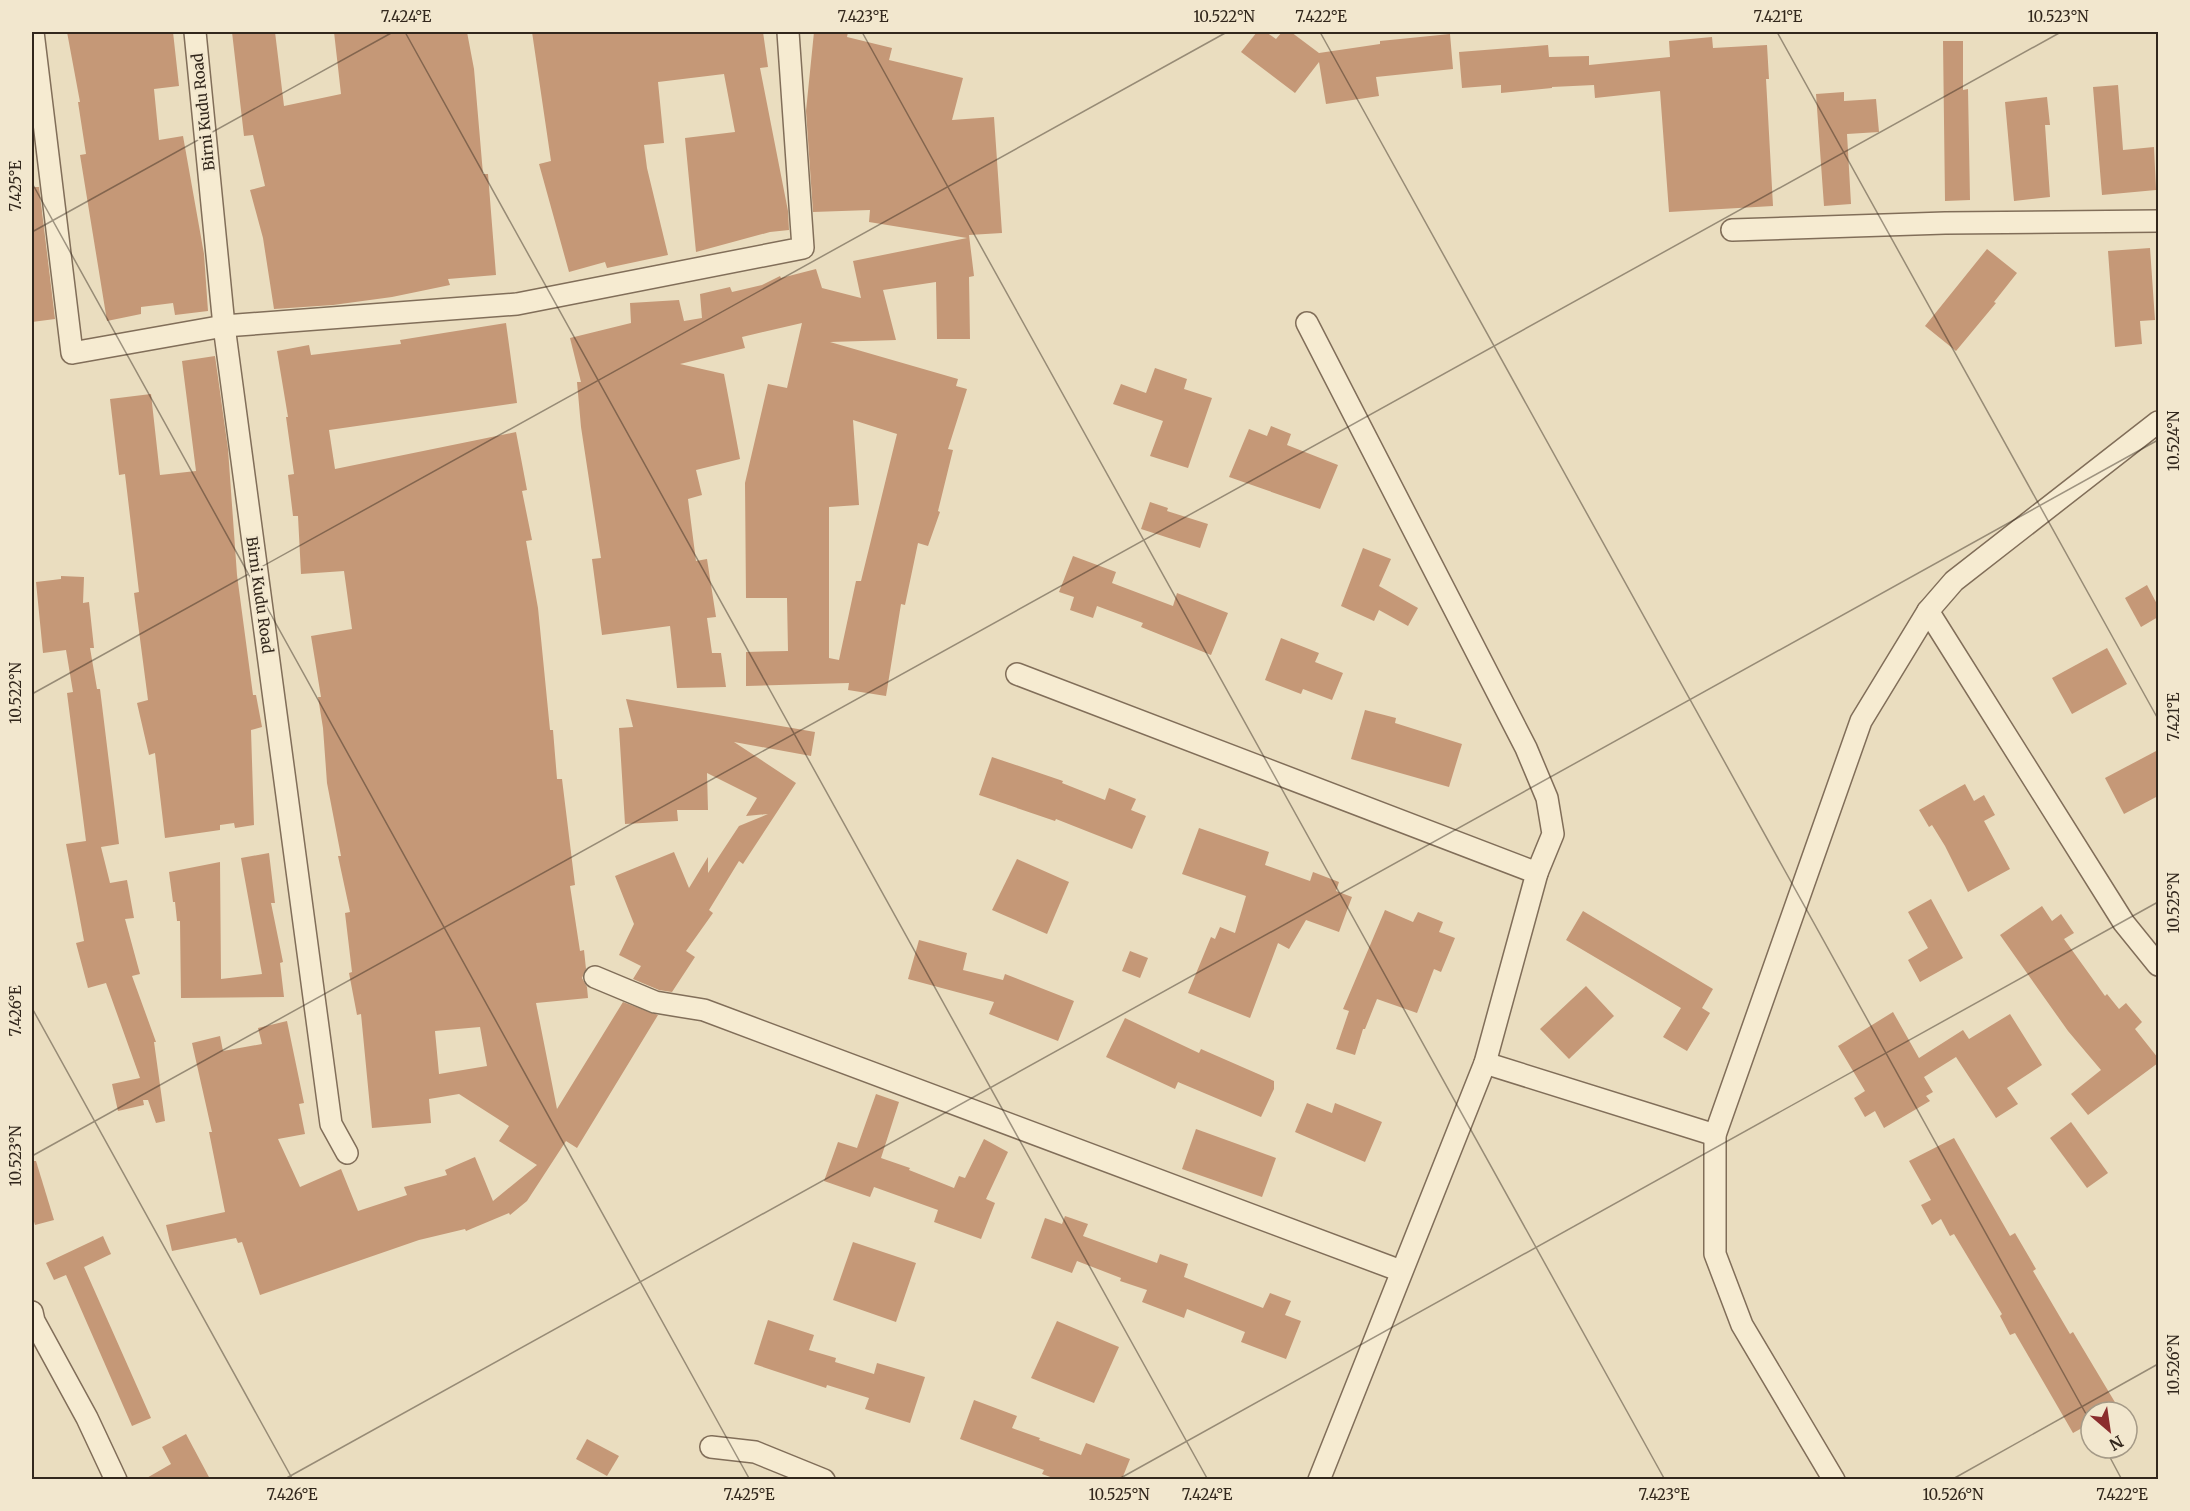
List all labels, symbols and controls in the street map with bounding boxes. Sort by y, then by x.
text: 7.424°E [381,7,432,26]
text: 7.423°E [837,7,889,26]
text: 10.522°N [1193,7,1255,26]
text: 7.422°E [1295,7,1347,26]
text: 7.421°E [1754,7,1803,26]
text: 10.523°N [2027,7,2089,26]
street label: Birni Kudu Road [187,52,219,172]
text: 7.425°E [6,160,25,212]
text: 10.524°N [2164,410,2183,471]
street label: Birni Kudu Road [242,535,278,655]
text: 10.522°N [6,662,25,724]
text: 7.421°E [2164,692,2183,741]
text: 10.525°N [2164,872,2183,934]
text: 7.426°E [6,985,25,1036]
text: 10.523°N [6,1125,25,1187]
text: 10.526°N [2164,1334,2183,1396]
north arrow [2079,1400,2139,1460]
text: N [2106,1431,2127,1455]
text: 7.426°E [267,1485,318,1504]
text: 7.425°E [723,1485,775,1504]
text: 10.525°N [1088,1485,1150,1504]
text: 7.424°E [1182,1485,1233,1504]
text: 7.423°E [1638,1485,1690,1504]
text: 10.526°N [1922,1485,1984,1504]
text: 7.422°E [2096,1485,2148,1504]

